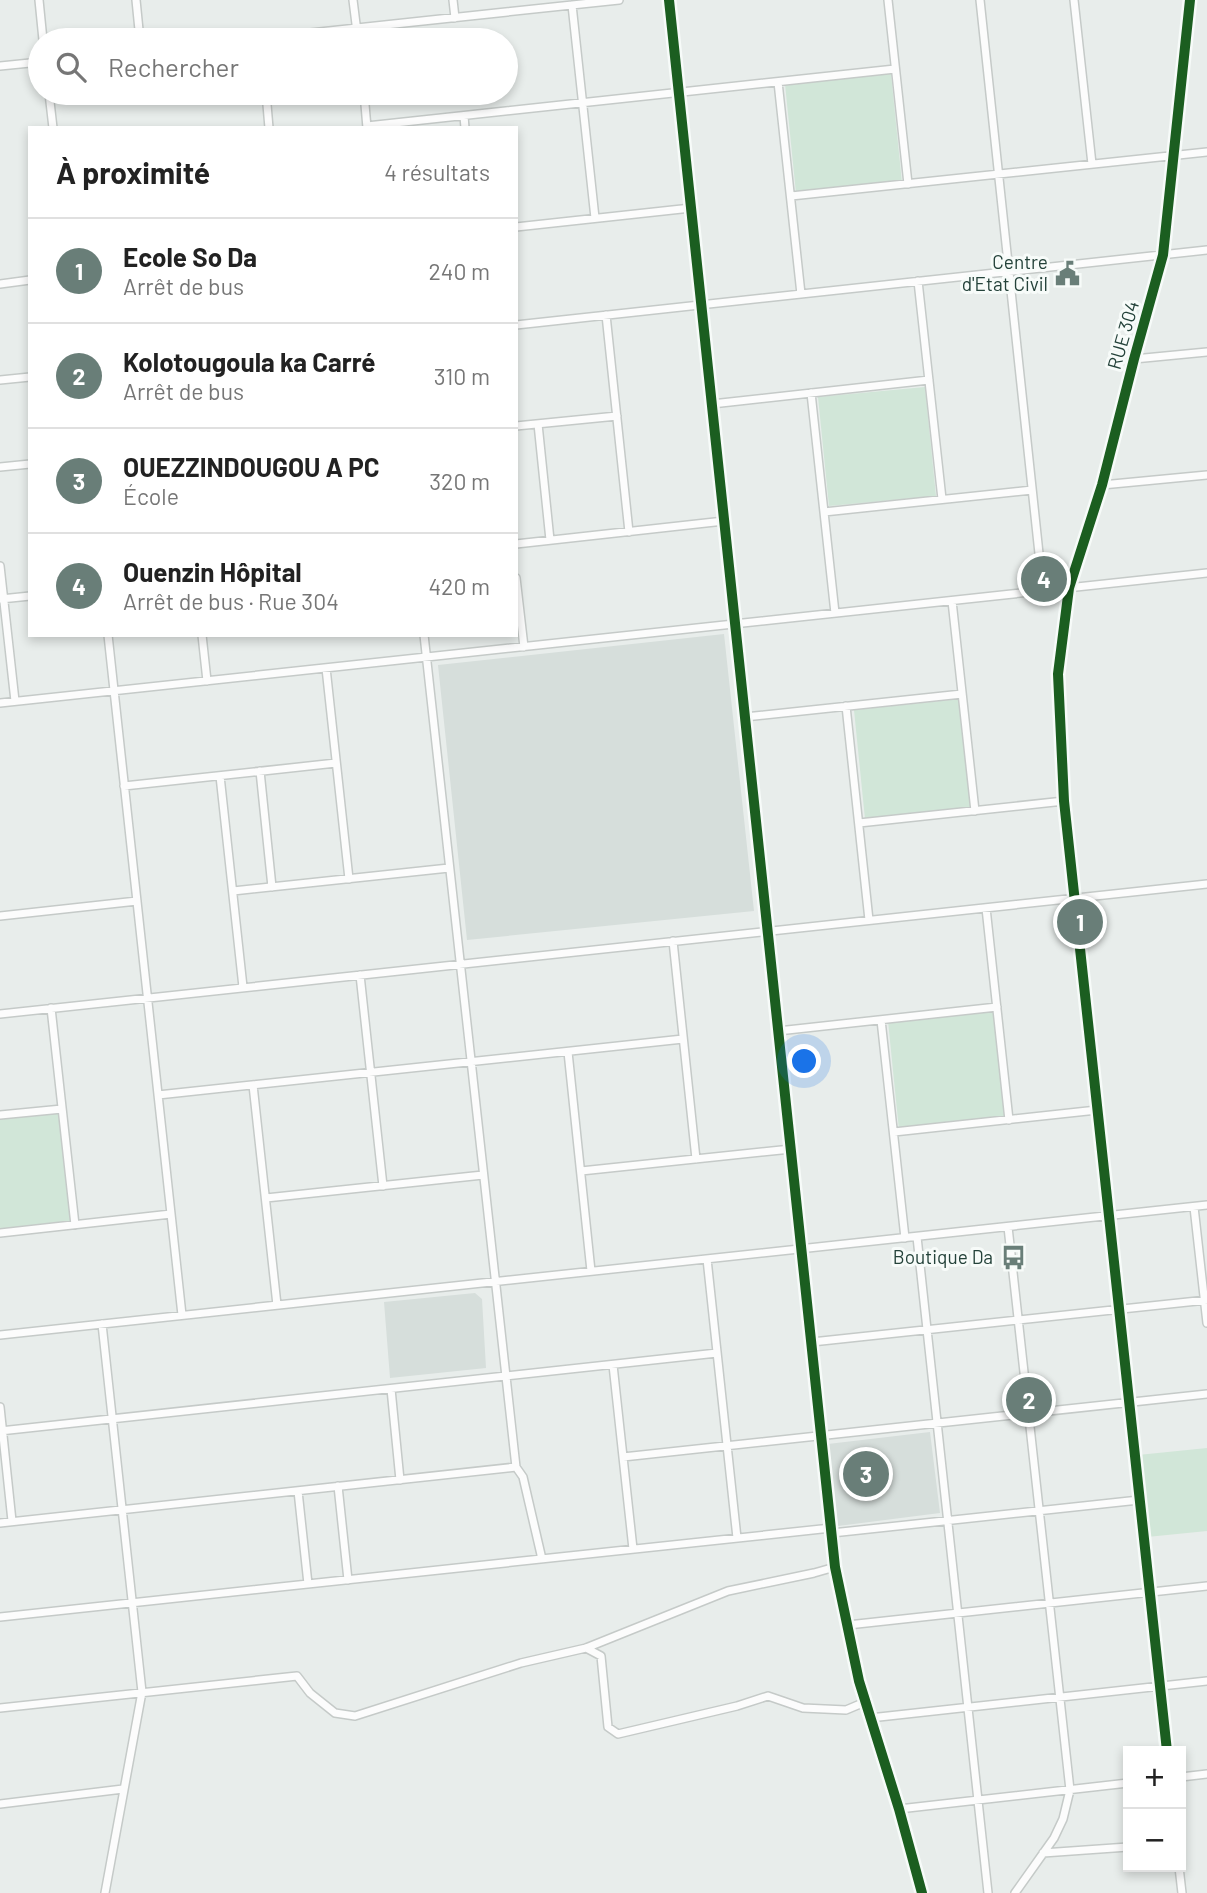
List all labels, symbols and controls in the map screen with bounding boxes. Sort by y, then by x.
search box [28,28,518,105]
icon: search [52,48,90,86]
text: Rechercher [108,51,239,82]
text: À proximité [56,154,210,190]
text: 4 résultats [384,158,490,186]
text: Ecole So Da [123,241,257,272]
place label: Centre d'Etat Civil [962,250,1048,295]
text: 1 [75,257,83,285]
text: 240 m [428,257,490,285]
public building icon: Centre d'Etat Civil [1054,259,1082,287]
text: Arrêt de bus [123,272,244,300]
street label: RUE 304 [1102,298,1143,372]
text: Kolotougoula ka Carré [123,346,375,377]
text: 2 [73,362,85,390]
text: 310 m [434,362,490,390]
text: Arrêt de bus [123,377,244,405]
text: OUEZZINDOUGOU A PC [123,451,380,482]
text: 3 [73,467,85,495]
text: 320 m [429,467,490,495]
text: École [123,482,179,510]
pin: 4 [1021,553,1067,605]
text: Ouenzin Hôpital [123,556,302,587]
text: 4 [72,572,86,600]
text: 420 m [428,572,490,600]
text: Arrêt de bus · Rue 304 [123,587,339,615]
pin: 1 [1057,896,1103,948]
your location [787,1044,821,1078]
bus stop icon: Boutique Da [999,1243,1027,1271]
place label: Boutique Da [893,1245,993,1268]
pin: 2 [1006,1374,1052,1426]
pin: 3 [843,1448,889,1500]
map controls [1123,1746,1186,1872]
button: + [1123,1746,1186,1809]
button: − [1123,1809,1186,1872]

